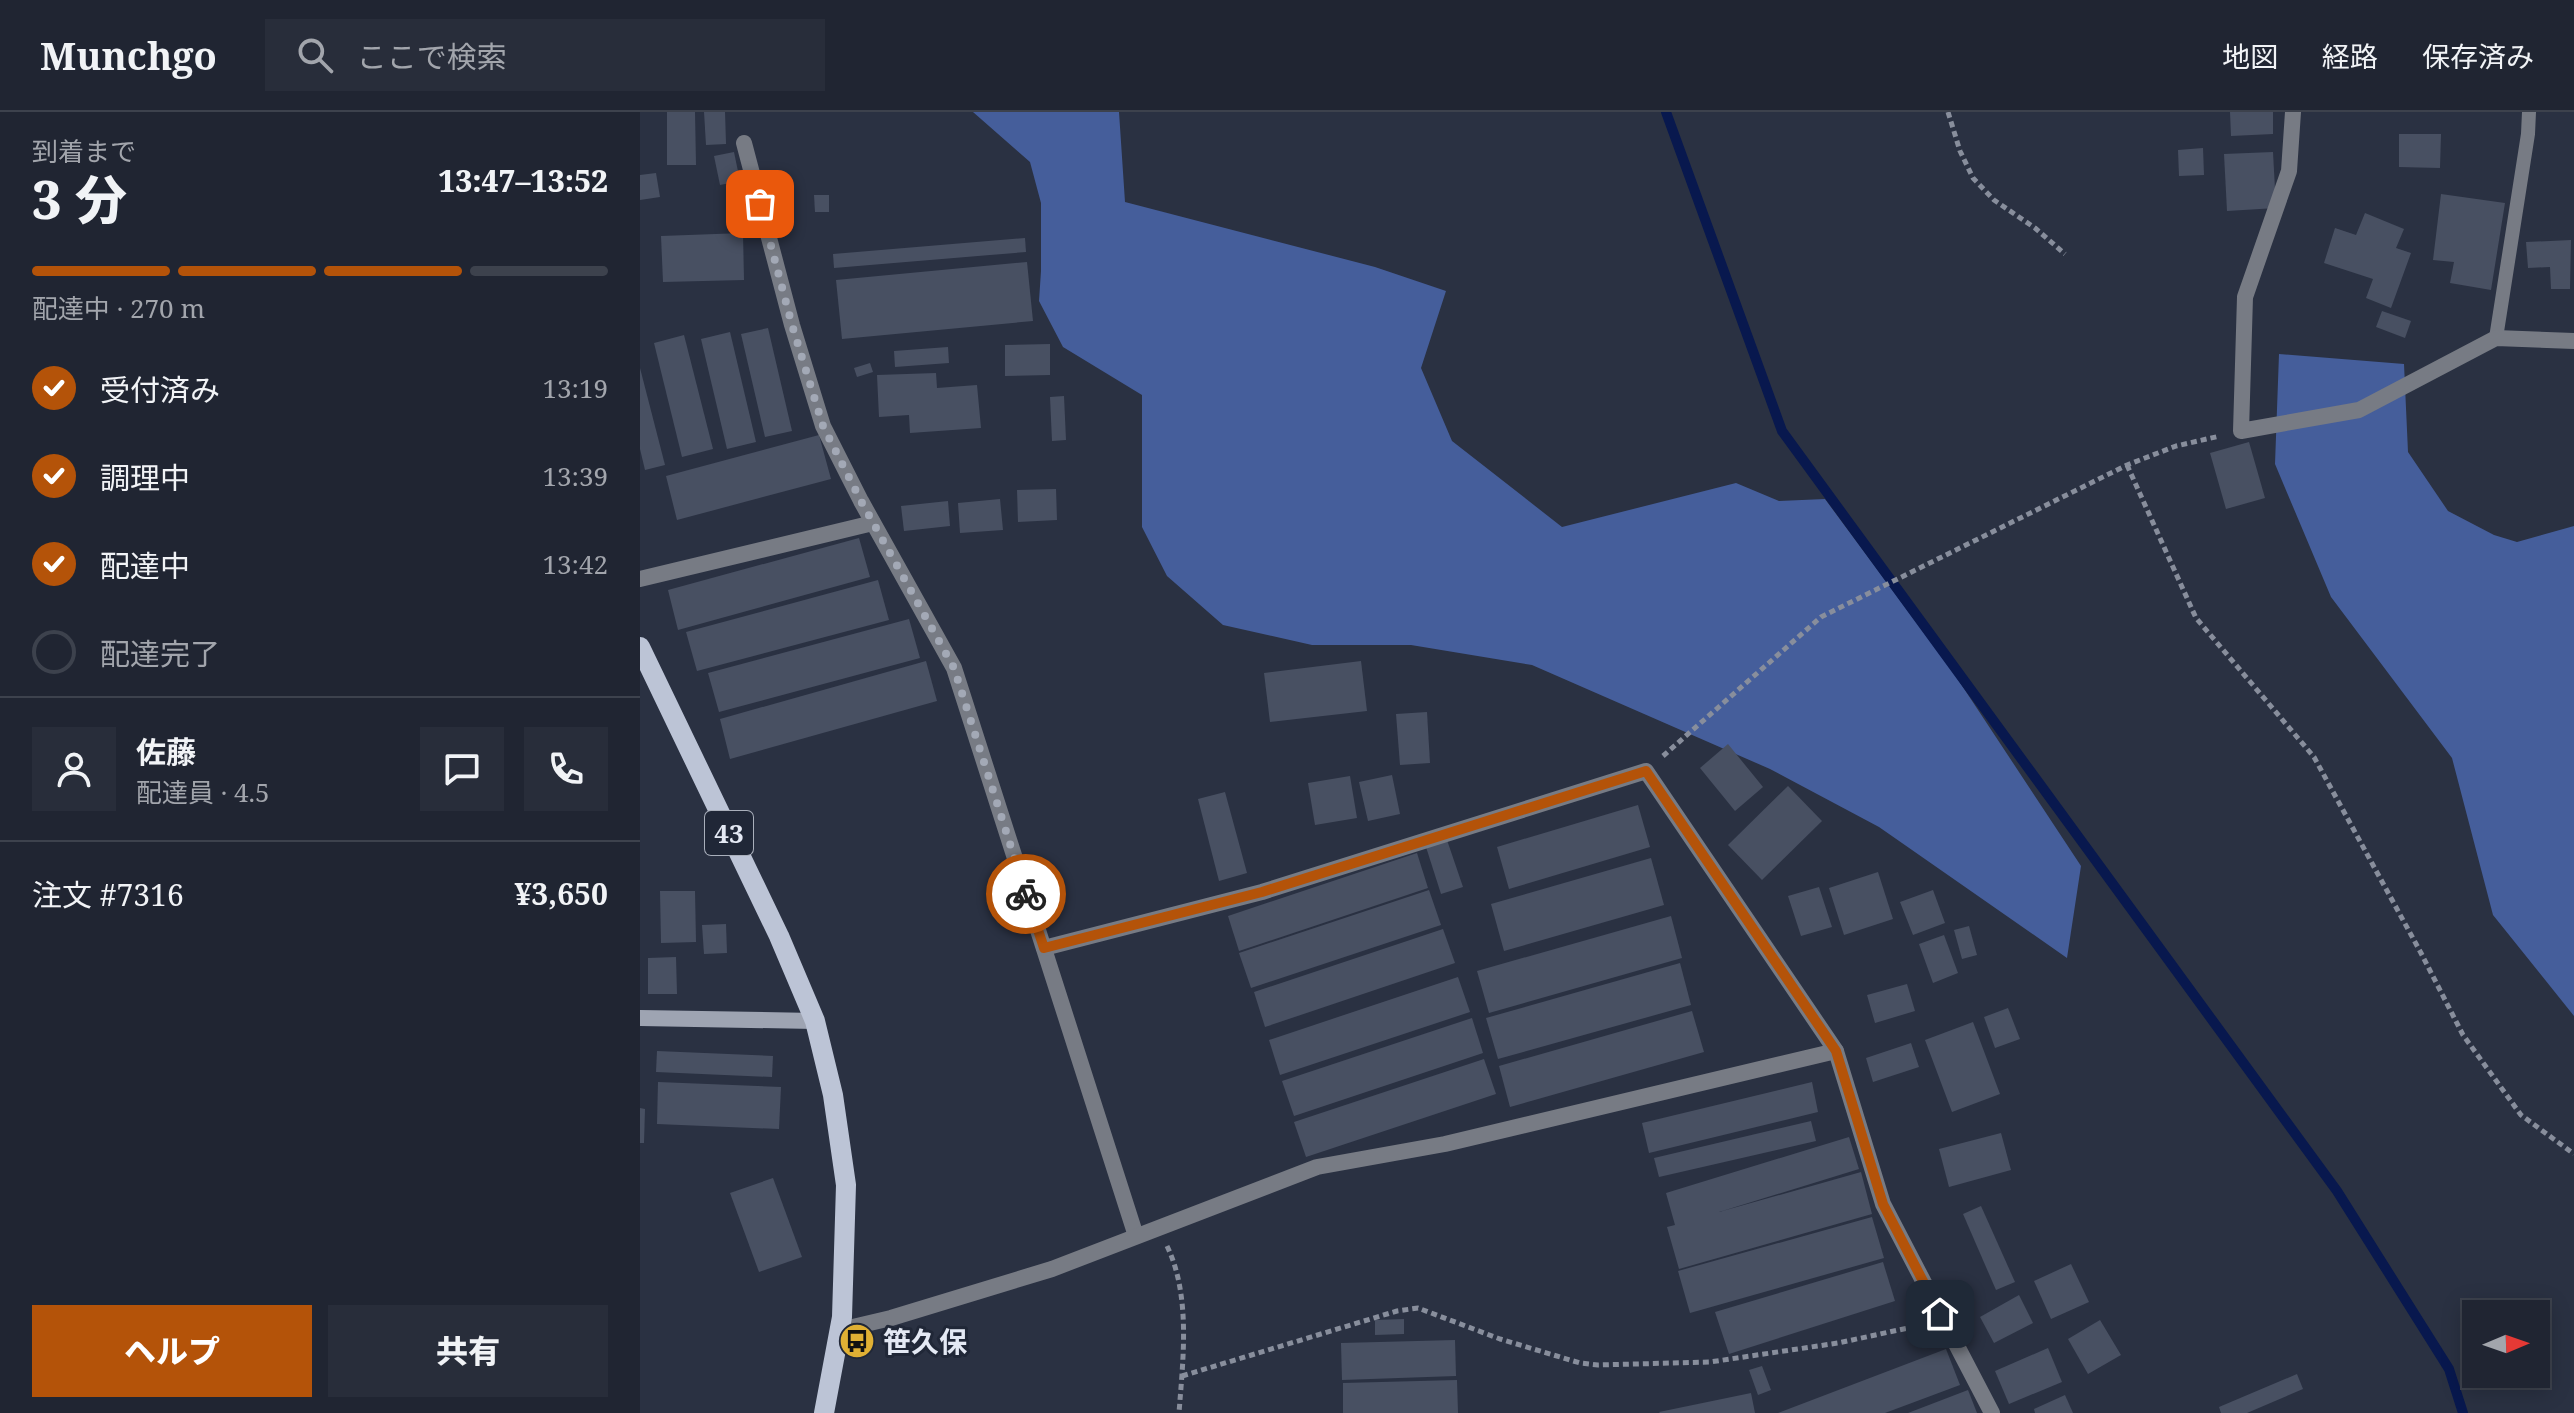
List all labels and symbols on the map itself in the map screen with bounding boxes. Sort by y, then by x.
pin [726,170,794,238]
road number: 43 [705,811,753,855]
courier [986,854,1066,934]
pin [1906,1280,1974,1348]
north arrow [2462,1300,2550,1388]
bus stop icon: 笹久保 [838,1322,876,1360]
place label: 笹久保 [883,1322,968,1360]

